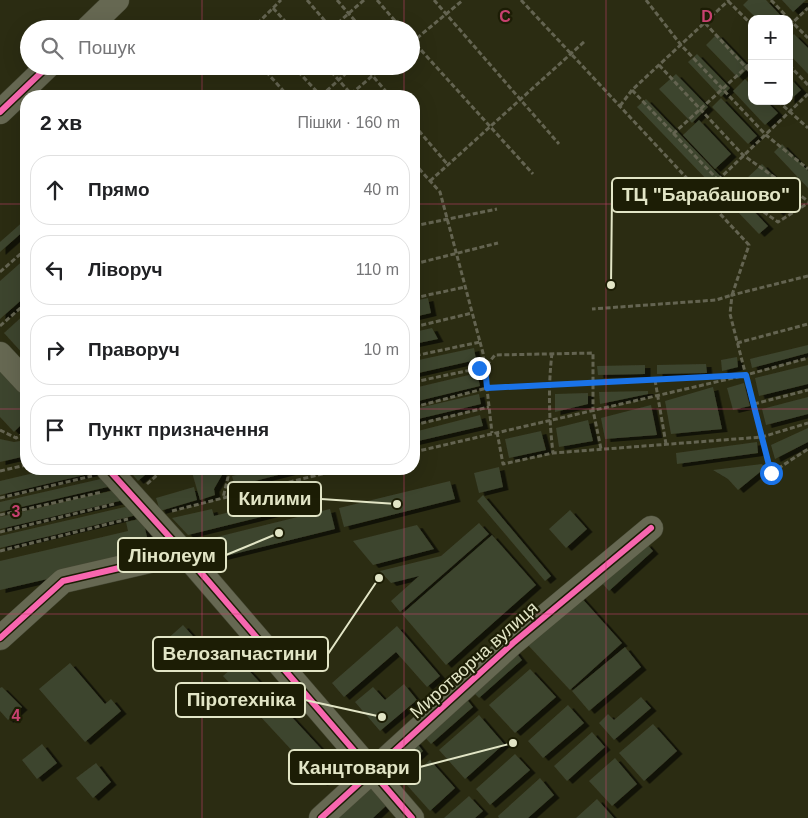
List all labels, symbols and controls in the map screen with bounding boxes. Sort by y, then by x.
text: C [499,8,511,25]
text: D [701,8,713,25]
map controls [748,15,793,105]
button: + [748,15,793,60]
search box [20,20,420,75]
icon: search [38,34,66,62]
text: Пошук [78,37,135,58]
button: − [748,60,793,105]
text: 2 хв [40,111,82,134]
text: Пішки · 160 m [297,114,400,131]
icon: ahead [41,176,69,204]
callout: ТЦ "Барабашово" [612,178,800,212]
text: Прямо [88,179,150,200]
text: 40 m [363,181,399,198]
text: ТЦ "Барабашово" [622,184,790,205]
icon: left [41,256,69,284]
text: Ліворуч [88,259,163,280]
text: 110 m [356,261,399,278]
icon: right [41,336,69,364]
text: Праворуч [88,339,180,360]
text: 10 m [363,341,399,358]
route end [468,357,491,380]
icon: arrive [41,416,69,444]
text: Пункт призначення [88,419,269,440]
route start [760,462,783,485]
callout: Килими [228,482,321,516]
text: Килими [239,488,311,509]
text: 3 [12,503,21,520]
callout: Лінолеум [118,538,226,572]
text: Лінолеум [128,545,216,566]
street label: Миротворча вулиця [406,597,542,723]
callout: Велозапчастини [153,637,328,671]
text: Велозапчастини [162,643,318,664]
callout: Піротехніка [176,683,305,717]
text: Піротехніка [187,689,296,710]
text: 4 [12,707,21,724]
callout: Канцтовари [289,750,420,784]
text: Канцтовари [298,757,410,778]

